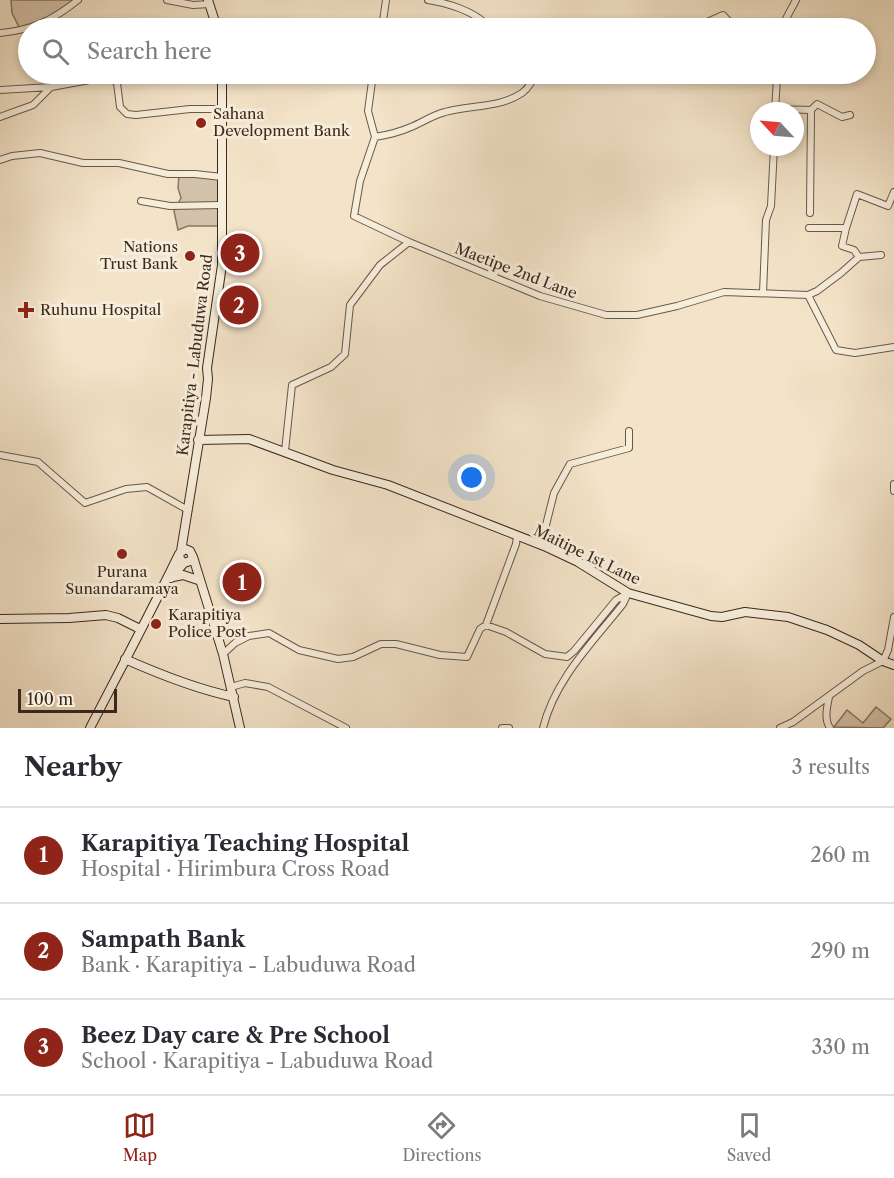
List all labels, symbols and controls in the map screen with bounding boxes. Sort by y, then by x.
search box [18,18,876,84]
icon: search [39,35,72,68]
text: Search here [87,38,212,65]
north arrow [750,102,804,156]
place label: Sahana Development Bank [213,104,351,140]
marker: Sahana Development Bank [194,116,208,130]
pin: 3 [220,230,260,276]
place label: Nations Trust Bank [100,237,179,273]
street label: Maetipe 2nd Lane [452,238,580,303]
marker: Nations Trust Bank [183,249,197,263]
street label: Karapitiya - Labuduwa Road [173,253,216,457]
pin: 2 [220,282,258,328]
place label: Ruhunu Hospital [40,300,162,319]
marker: Ruhunu Hospital [17,301,35,319]
your location [457,463,486,492]
street label: Maitipe 1st Lane [531,520,644,589]
marker: Purana Sunandaramaya [115,547,129,561]
pin: 1 [222,560,262,604]
place label: Purana Sunandaramaya [65,562,179,598]
place label: Karapitiya Police Post [168,605,247,641]
marker: Karapitiya Police Post [149,617,163,631]
scale bar [18,686,117,714]
text: 100 m [27,689,73,709]
text: Nearby [24,751,122,783]
text: 3 results [792,755,870,779]
text: Karapitiya Teaching Hospital [81,830,409,857]
text: 1 [39,843,48,867]
text: 260 m [810,843,870,867]
text: Hospital · Hirimbura Cross Road [81,857,390,881]
text: Sampath Bank [81,926,245,953]
text: 2 [38,939,49,963]
text: 290 m [810,939,870,963]
text: Bank · Karapitiya - Labuduwa Road [81,953,416,977]
text: Beez Day care & Pre School [81,1022,390,1049]
text: 3 [38,1035,49,1059]
text: 330 m [811,1035,870,1059]
text: School · Karapitiya - Labuduwa Road [81,1049,433,1073]
tab: Map [123,1109,157,1165]
tab: Directions [402,1109,481,1165]
tab: Saved [727,1109,771,1165]

